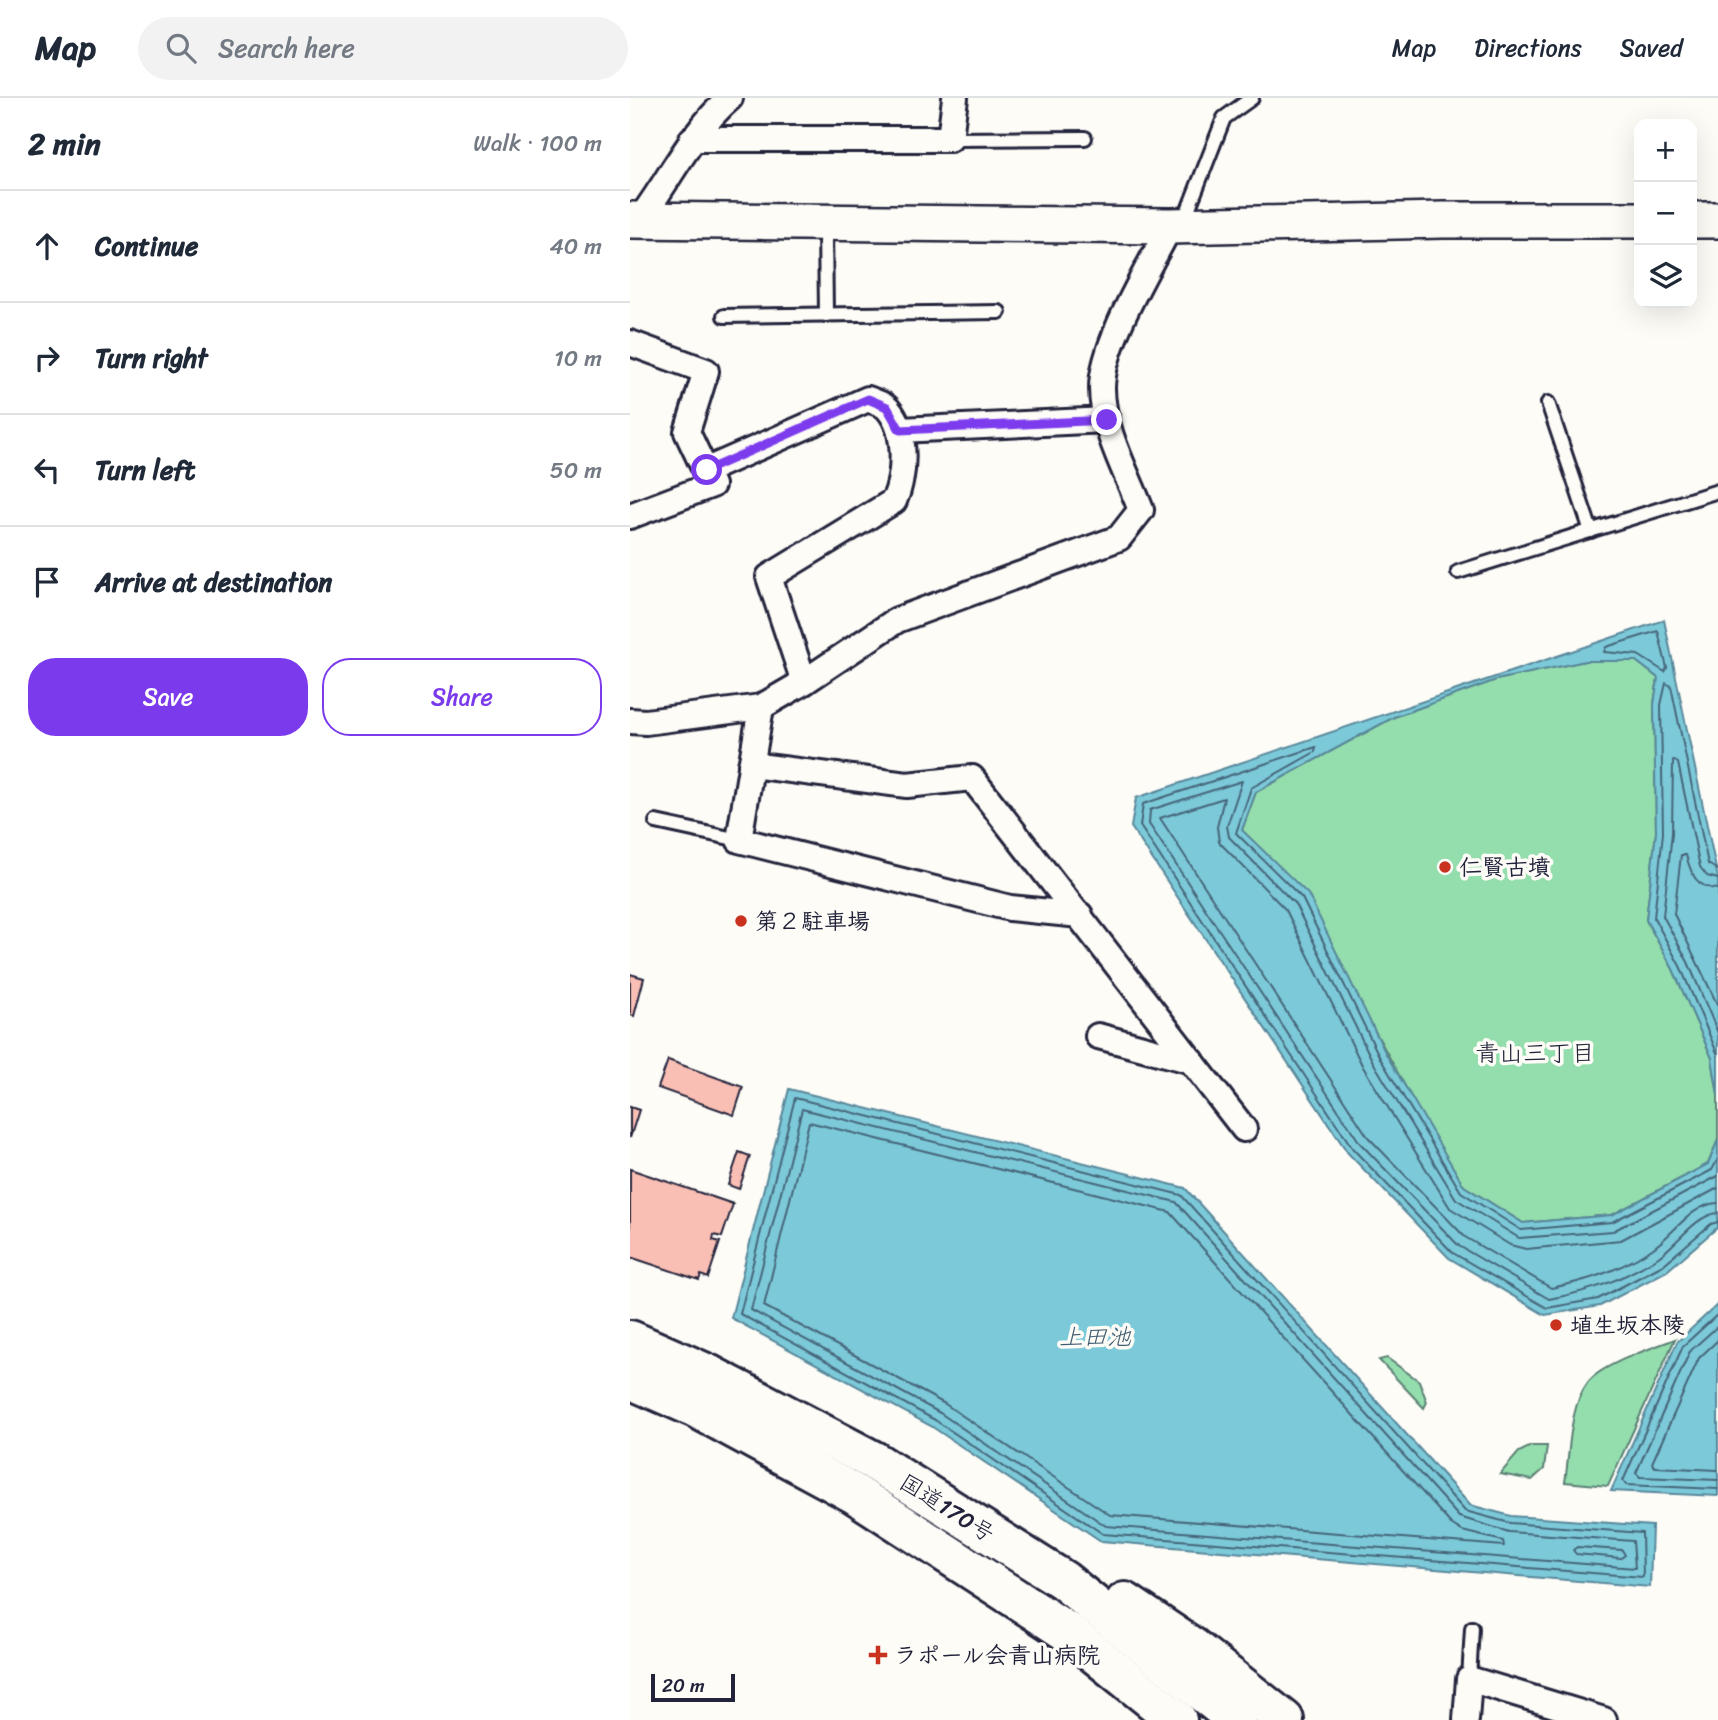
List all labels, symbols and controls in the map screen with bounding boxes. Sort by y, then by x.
search box [138,17,628,80]
text: Map [35,19,96,77]
text: Search here [218,25,355,71]
text: Map [1392,27,1436,69]
text: Directions [1474,27,1582,69]
text: Saved [1620,27,1683,69]
icon: search [162,29,200,67]
text: 2 min [28,117,101,171]
map controls [1634,119,1697,308]
button: + [1634,119,1697,182]
text: Walk · 100 m [473,123,602,164]
button: − [1634,182,1697,245]
text: Continue [95,223,198,269]
text: 40 m [549,226,602,267]
icon: ahead [28,227,66,265]
button: layers [1634,245,1697,308]
text: Turn right [95,335,208,381]
text: 10 m [554,338,602,379]
icon: right [28,339,66,377]
route end [1091,404,1122,435]
text: Turn left [95,447,195,493]
text: 50 m [550,450,602,491]
icon: left [28,451,66,489]
route start [691,454,722,485]
text: Arrive at destination [95,559,332,605]
icon: arrive [28,563,66,601]
button: Save [28,658,308,736]
button: Share [322,658,602,736]
place label: 仁賢古墳 [1459,847,1551,888]
marker: 仁賢古墳 [1437,859,1453,875]
place label: 第２駐車場 [755,901,870,942]
marker: 第２駐車場 [733,913,749,929]
district label: 青山三丁目 [1475,1032,1595,1074]
place label: 埴生坂本陵 [1570,1305,1685,1346]
water label: 上田池 [1059,1316,1132,1358]
marker: 埴生坂本陵 [1548,1317,1564,1333]
street label: 国道170号 [891,1462,1003,1554]
place label: ラポール会青山病院 [894,1635,1100,1676]
marker: ラポール会青山病院 [868,1645,888,1665]
text: 20 m [662,1669,705,1702]
scale bar [651,1671,735,1703]

